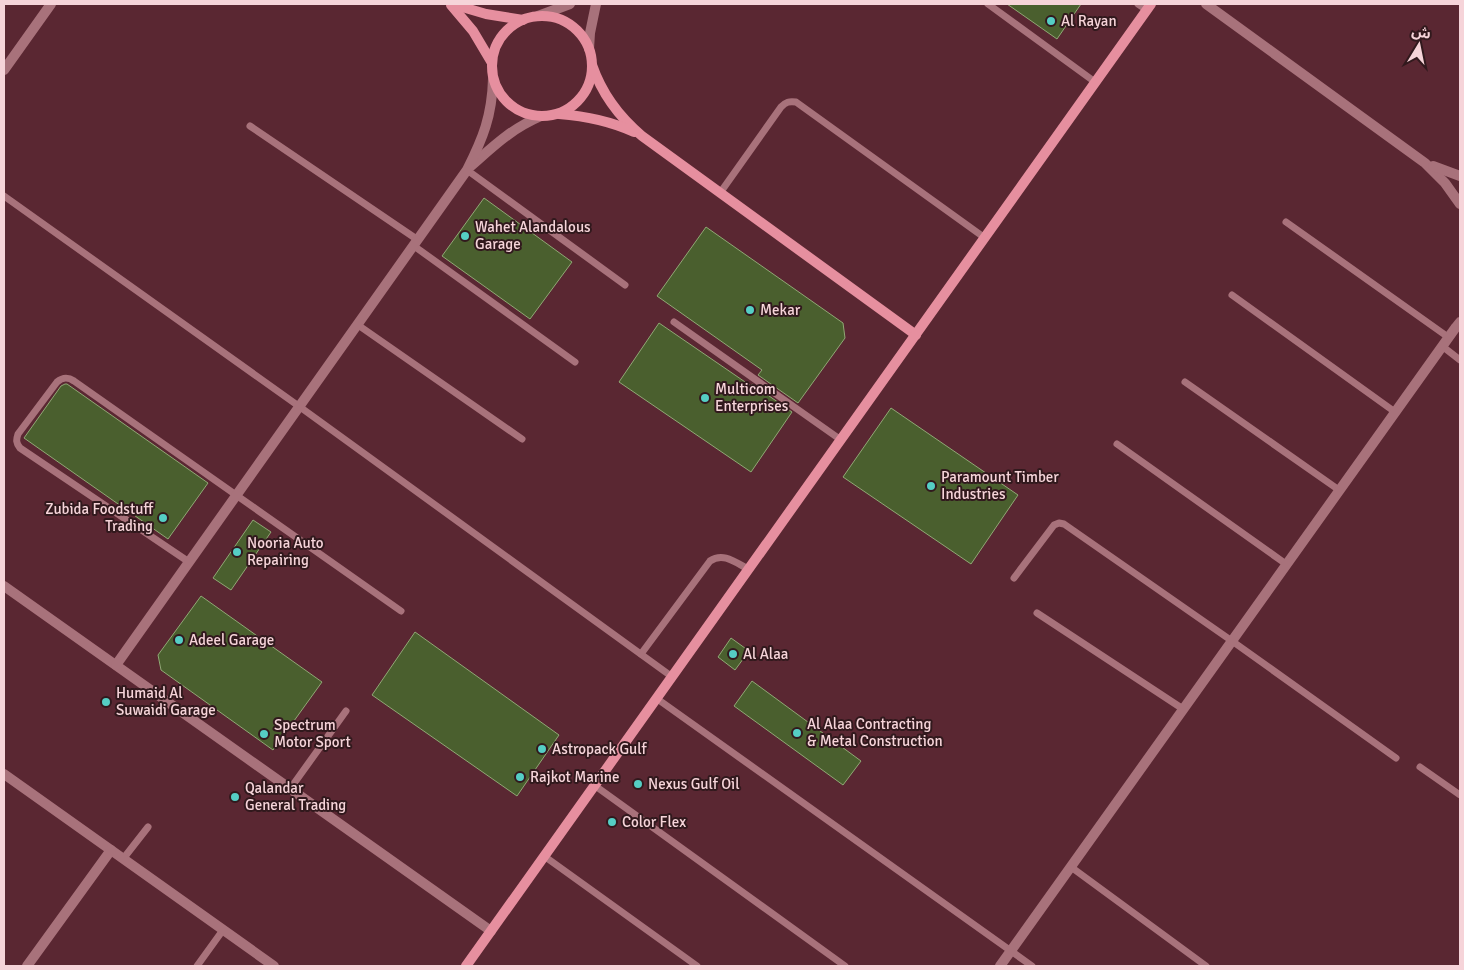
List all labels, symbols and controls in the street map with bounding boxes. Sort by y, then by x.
place label: Al Rayan [1061,12,1117,30]
marker: Al Rayan [1045,15,1057,27]
north arrow [1394,20,1444,70]
text: ش [1410,23,1432,43]
place label: Wahet Alandalous Garage [475,218,591,253]
marker: Wahet Alandalous Garage [459,230,471,242]
place label: Mekar [760,301,801,319]
marker: Mekar [744,304,756,316]
place label: Multicom Enterprises [715,380,789,415]
marker: Multicom Enterprises [699,392,711,404]
place label: Paramount Timber Industries [941,468,1059,503]
marker: Paramount Timber Industries [925,480,937,492]
place label: Zubida Foodstuff Trading [45,500,154,535]
marker: Zubida Foodstuff Trading [157,512,169,524]
place label: Nooria Auto Repairing [247,534,324,569]
marker: Nooria Auto Repairing [231,546,243,558]
place label: Adeel Garage [189,631,274,649]
marker: Adeel Garage [173,634,185,646]
place label: Al Alaa [743,645,788,663]
marker: Al Alaa [727,648,739,660]
place label: Humaid Al Suwaidi Garage [116,684,216,719]
marker: Humaid Al Suwaidi Garage [100,696,112,708]
place label: Al Alaa Contracting & Metal Construction [807,715,943,750]
place label: Spectrum Motor Sport [274,716,351,751]
marker: Al Alaa Contracting & Metal Construction [791,727,803,739]
marker: Spectrum Motor Sport [258,728,270,740]
place label: Astropack Gulf [552,740,648,758]
marker: Astropack Gulf [536,743,548,755]
place label: Rajkot Marine [530,768,619,786]
marker: Rajkot Marine [514,771,526,783]
place label: Nexus Gulf Oil [648,775,740,793]
marker: Nexus Gulf Oil [632,778,644,790]
place label: Qalandar General Trading [245,779,346,814]
marker: Qalandar General Trading [229,791,241,803]
place label: Color Flex [622,813,686,831]
marker: Color Flex [606,816,618,828]

